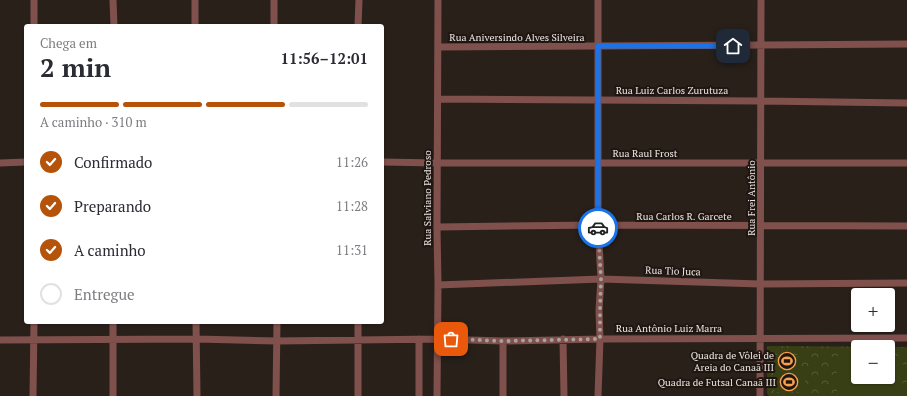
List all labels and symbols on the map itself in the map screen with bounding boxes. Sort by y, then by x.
pin [716,29,750,63]
street label: Rua Aniversindo Alves Silveira [449,31,585,44]
street label: Rua Luiz Carlos Zurutuza [616,84,728,97]
street label: Rua Raul Frost [612,147,678,160]
street label: Rua Salviano Pedroso [421,150,434,246]
street label: Rua Frei Antônio [745,160,758,236]
courier [578,208,618,248]
street label: Rua Carlos R. Garcete [636,210,732,223]
street label: Rua Tio Juca [645,264,701,278]
pin [434,322,468,356]
street label: Rua Antônio Luiz Marra [616,322,722,335]
place label: Quadra de Vôlei de Areia do Canaã III [691,349,774,374]
sports icon: Quadra de Vôlei de Areia do Canaã III [777,351,797,371]
sports icon: Quadra de Futsal Canaã III [779,372,799,392]
place label: Quadra de Futsal Canaã III [658,376,776,389]

